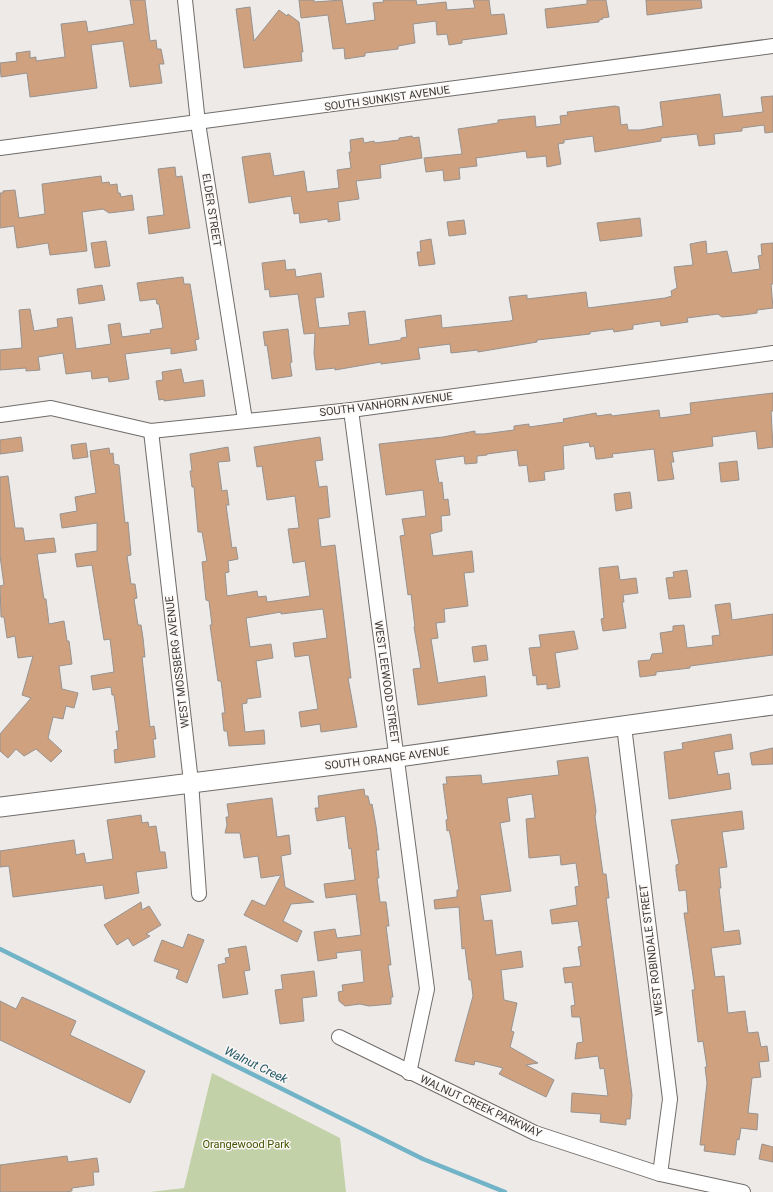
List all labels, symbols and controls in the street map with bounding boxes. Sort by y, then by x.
street label: SOUTH SUNKIST AVENUE [323,83,451,114]
street label: ELDER STREET [199,172,224,248]
street label: SOUTH VANHORN AVENUE [319,390,453,419]
street label: WEST MOSSBERG AVENUE [163,595,192,729]
street label: WEST LEEWOOD STREET [371,620,402,745]
street label: SOUTH ORANGE AVENUE [324,744,450,773]
street label: WEST ROBINDALE STREET [637,883,666,1016]
water label: Walnut Creek [222,1044,291,1087]
street label: WALNUT CREEK PARKWAY [418,1073,544,1141]
park label: Orangewood Park [202,1138,290,1151]

